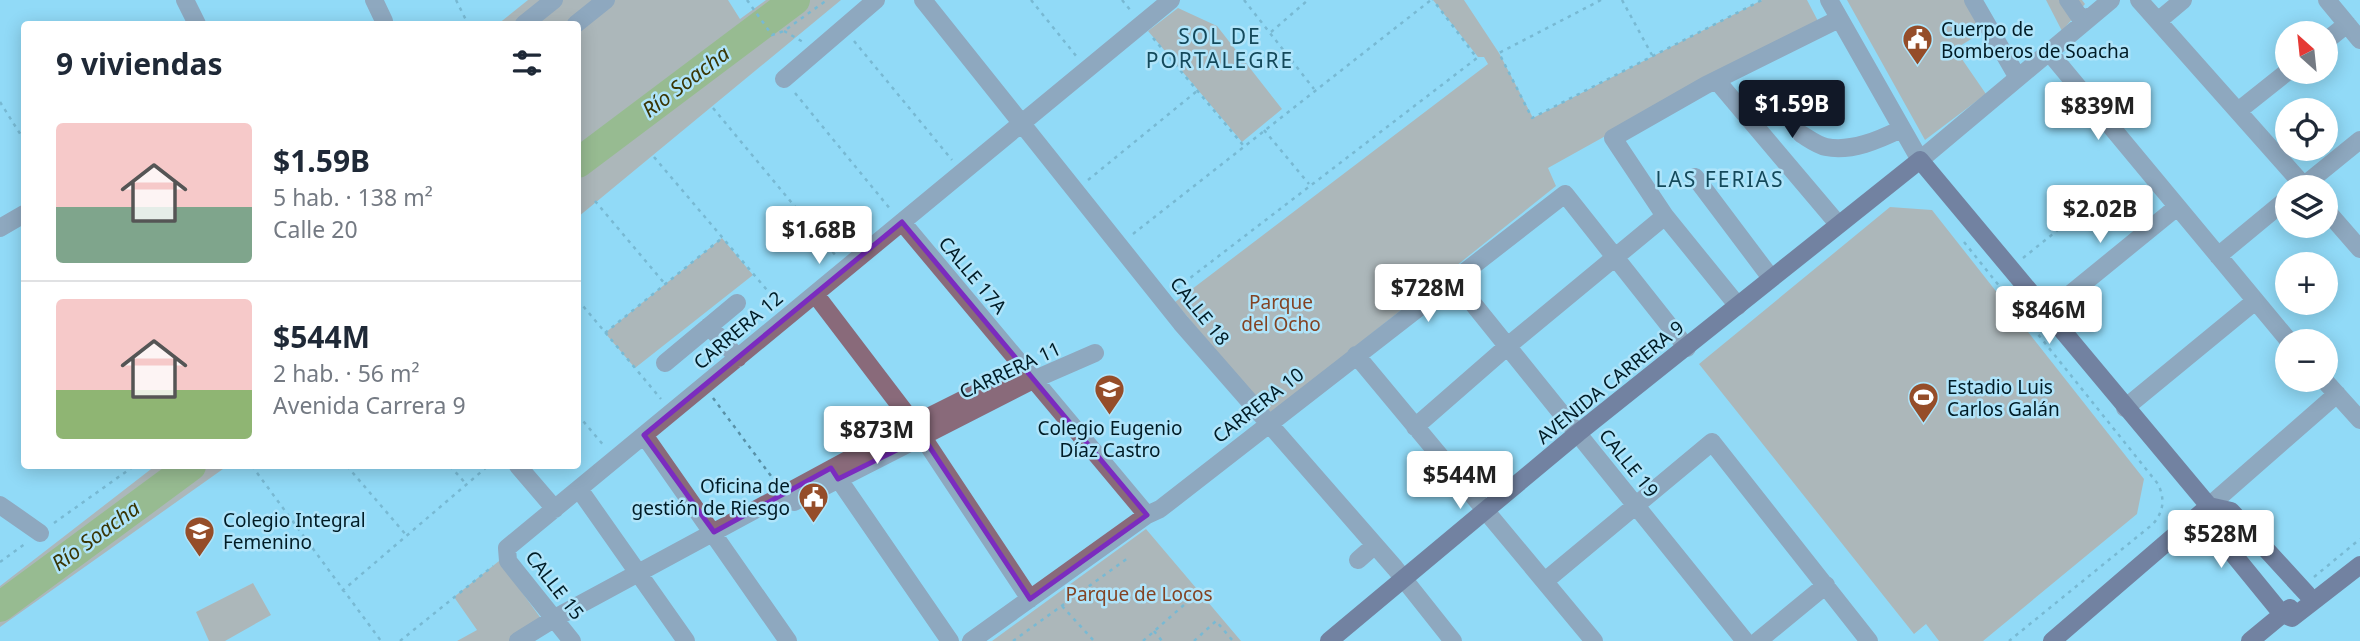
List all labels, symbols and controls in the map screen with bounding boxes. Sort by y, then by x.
place label: Cuerpo de Bomberos de Soacha [1941,16,2129,64]
north arrow [2275,21,2338,84]
map controls [2275,21,2338,392]
district label: SOL DE PORTALEGRE [1146,22,1294,74]
public building icon: Cuerpo de Bomberos de Soacha [1901,23,1935,67]
water label: Río Soacha [636,39,735,123]
text: 9 viviendas [56,43,223,84]
icon: filters [508,44,546,82]
pin: $1.59B [1735,80,1849,140]
pin: $839M [2049,82,2147,142]
text: $1.59B [1755,87,1829,119]
text: $839M [2061,89,2135,121]
button: locate [2275,98,2338,161]
text: $1.59B [273,140,370,181]
icon: home [112,151,196,235]
district label: LAS FERIAS [1655,165,1785,193]
button: layers [2275,175,2338,238]
text: 5 hab. · 138 m² [273,181,433,213]
pin: $2.02B [2043,186,2157,245]
text: $2.02B [2063,192,2137,224]
pin: $1.68B [762,206,876,266]
text: Calle 20 [273,213,358,245]
text: $1.68B [782,213,856,245]
street label: CALLE 17A [933,231,1014,320]
button: + [2275,252,2338,315]
pin: $728M [1379,264,1477,324]
street label: CALLE 18 [1164,271,1236,351]
text: $728M [1391,271,1465,303]
street label: CARRERA 12 [688,285,788,375]
pin: $846M [2000,286,2098,346]
park label: Parque del Ocho [1241,289,1321,337]
text: $846M [2012,293,2086,325]
street label: AVENIDA CARRERA 9 [1531,314,1689,450]
text: $544M [273,316,370,357]
icon: home [112,327,196,411]
button: − [2275,329,2338,392]
street label: CARRERA 11 [955,335,1065,405]
text: 2 hab. · 56 m² [273,357,420,389]
street label: CARRERA 10 [1207,361,1309,449]
school or university icon: Colegio Eugenio Díaz Castro [1093,372,1127,416]
place label: Estadio Luis Carlos Galán [1947,374,2060,422]
sports icon: Estadio Luis Carlos Galán [1907,381,1941,425]
text: Avenida Carrera 9 [273,389,466,421]
pin: $873M [828,406,926,466]
text: $873M [840,413,914,445]
place label: Colegio Eugenio Díaz Castro [1038,415,1183,463]
street label: CALLE 19 [1593,423,1665,503]
pin: $544M [1411,452,1509,511]
text: $544M [1423,458,1497,490]
place label: Oficina de gestión de Riesgo [632,473,790,521]
public building icon: Oficina de gestión de Riesgo [796,480,830,524]
water label: Río Soacha [46,494,145,577]
place label: Colegio Integral Femenino [223,507,366,555]
pin: $528M [2172,510,2270,570]
school or university icon: Colegio Integral Femenino [183,514,217,558]
text: $528M [2184,517,2258,549]
street label: CALLE 15 [520,545,590,625]
park label: Parque de Locos [1065,581,1213,607]

